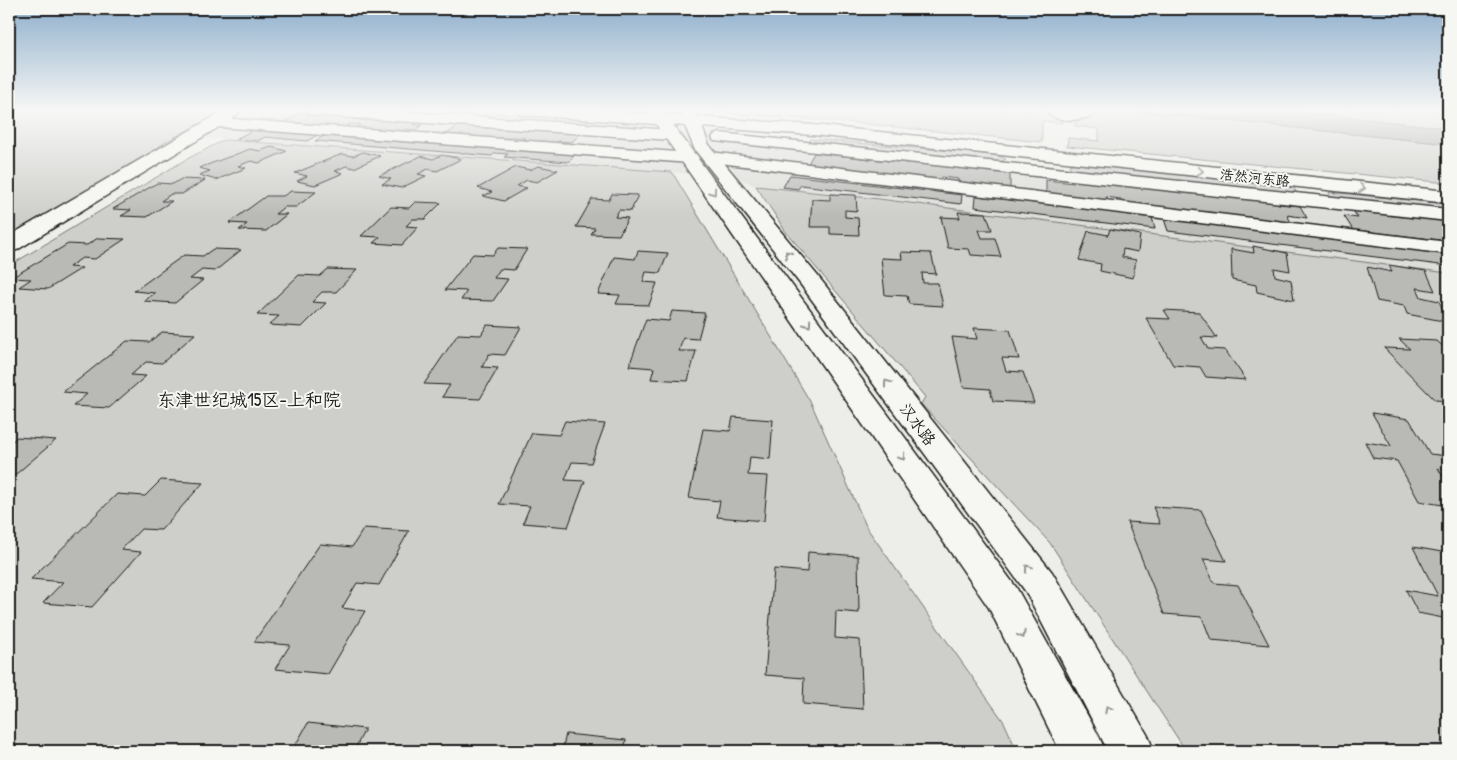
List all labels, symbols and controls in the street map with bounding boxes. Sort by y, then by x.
street label: 浩然河东路 [1219,164,1291,190]
one-way arrow [1197,165,1205,176]
one-way arrow [1358,182,1366,193]
one-way arrow [708,186,716,195]
one-way arrow [785,251,793,260]
one-way arrow [802,319,811,328]
one-way arrow [884,380,892,389]
district label: 东津世纪城15区-上和院 [157,387,341,412]
street label: 汉水路 [895,398,941,450]
one-way arrow [896,451,905,461]
one-way arrow [1025,565,1033,574]
one-way arrow [1016,630,1026,639]
one-way arrow [1104,705,1114,714]

